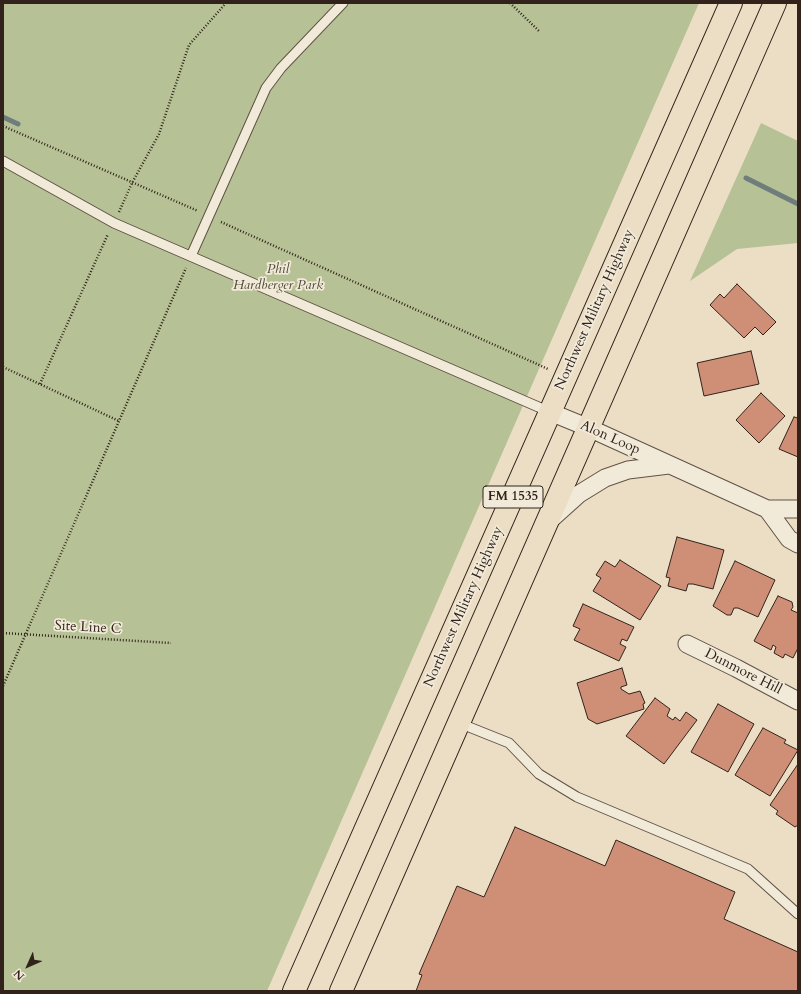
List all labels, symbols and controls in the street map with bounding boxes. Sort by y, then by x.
street label: Northwest Military Highway [552,227,638,393]
park label: Phil Hardberger Park [233,262,323,294]
street label: Alon Loop [577,417,643,459]
road number: FM 1535 [483,486,543,508]
street label: Northwest Military Highway [421,524,507,690]
street label: Site Line C [54,618,122,638]
street label: Dunmore Hill [702,645,784,699]
north arrow [8,946,48,986]
text: N [10,966,28,984]

